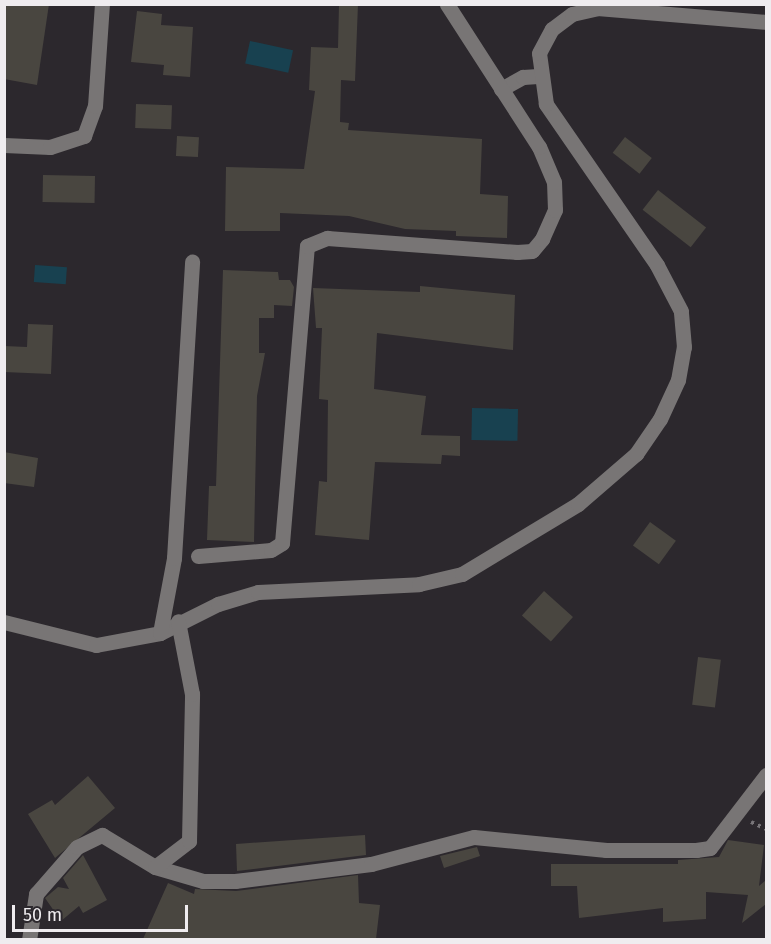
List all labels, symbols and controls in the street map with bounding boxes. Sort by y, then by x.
scale bar [15,893,190,931]
text: 50 m [23,904,62,926]

